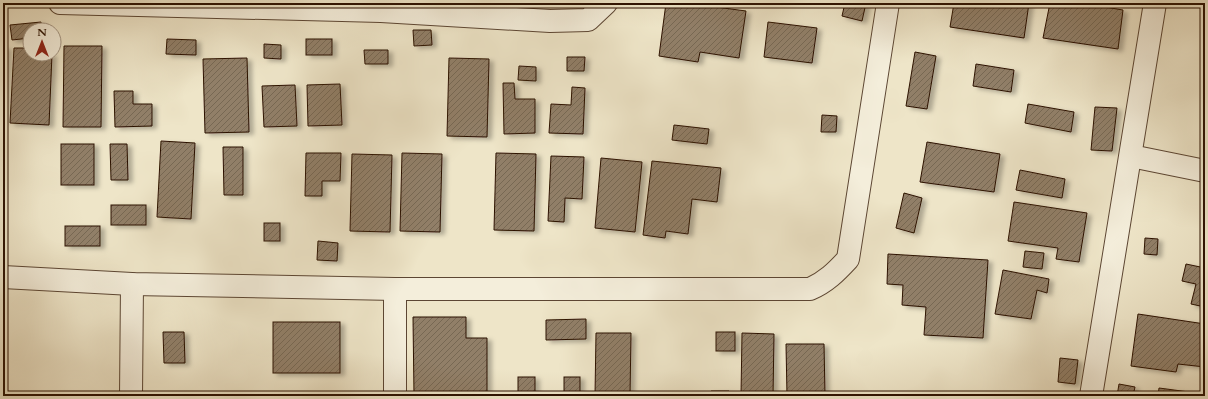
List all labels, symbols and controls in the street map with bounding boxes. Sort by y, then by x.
north arrow [22,22,62,62]
text: N [37,25,47,40]

